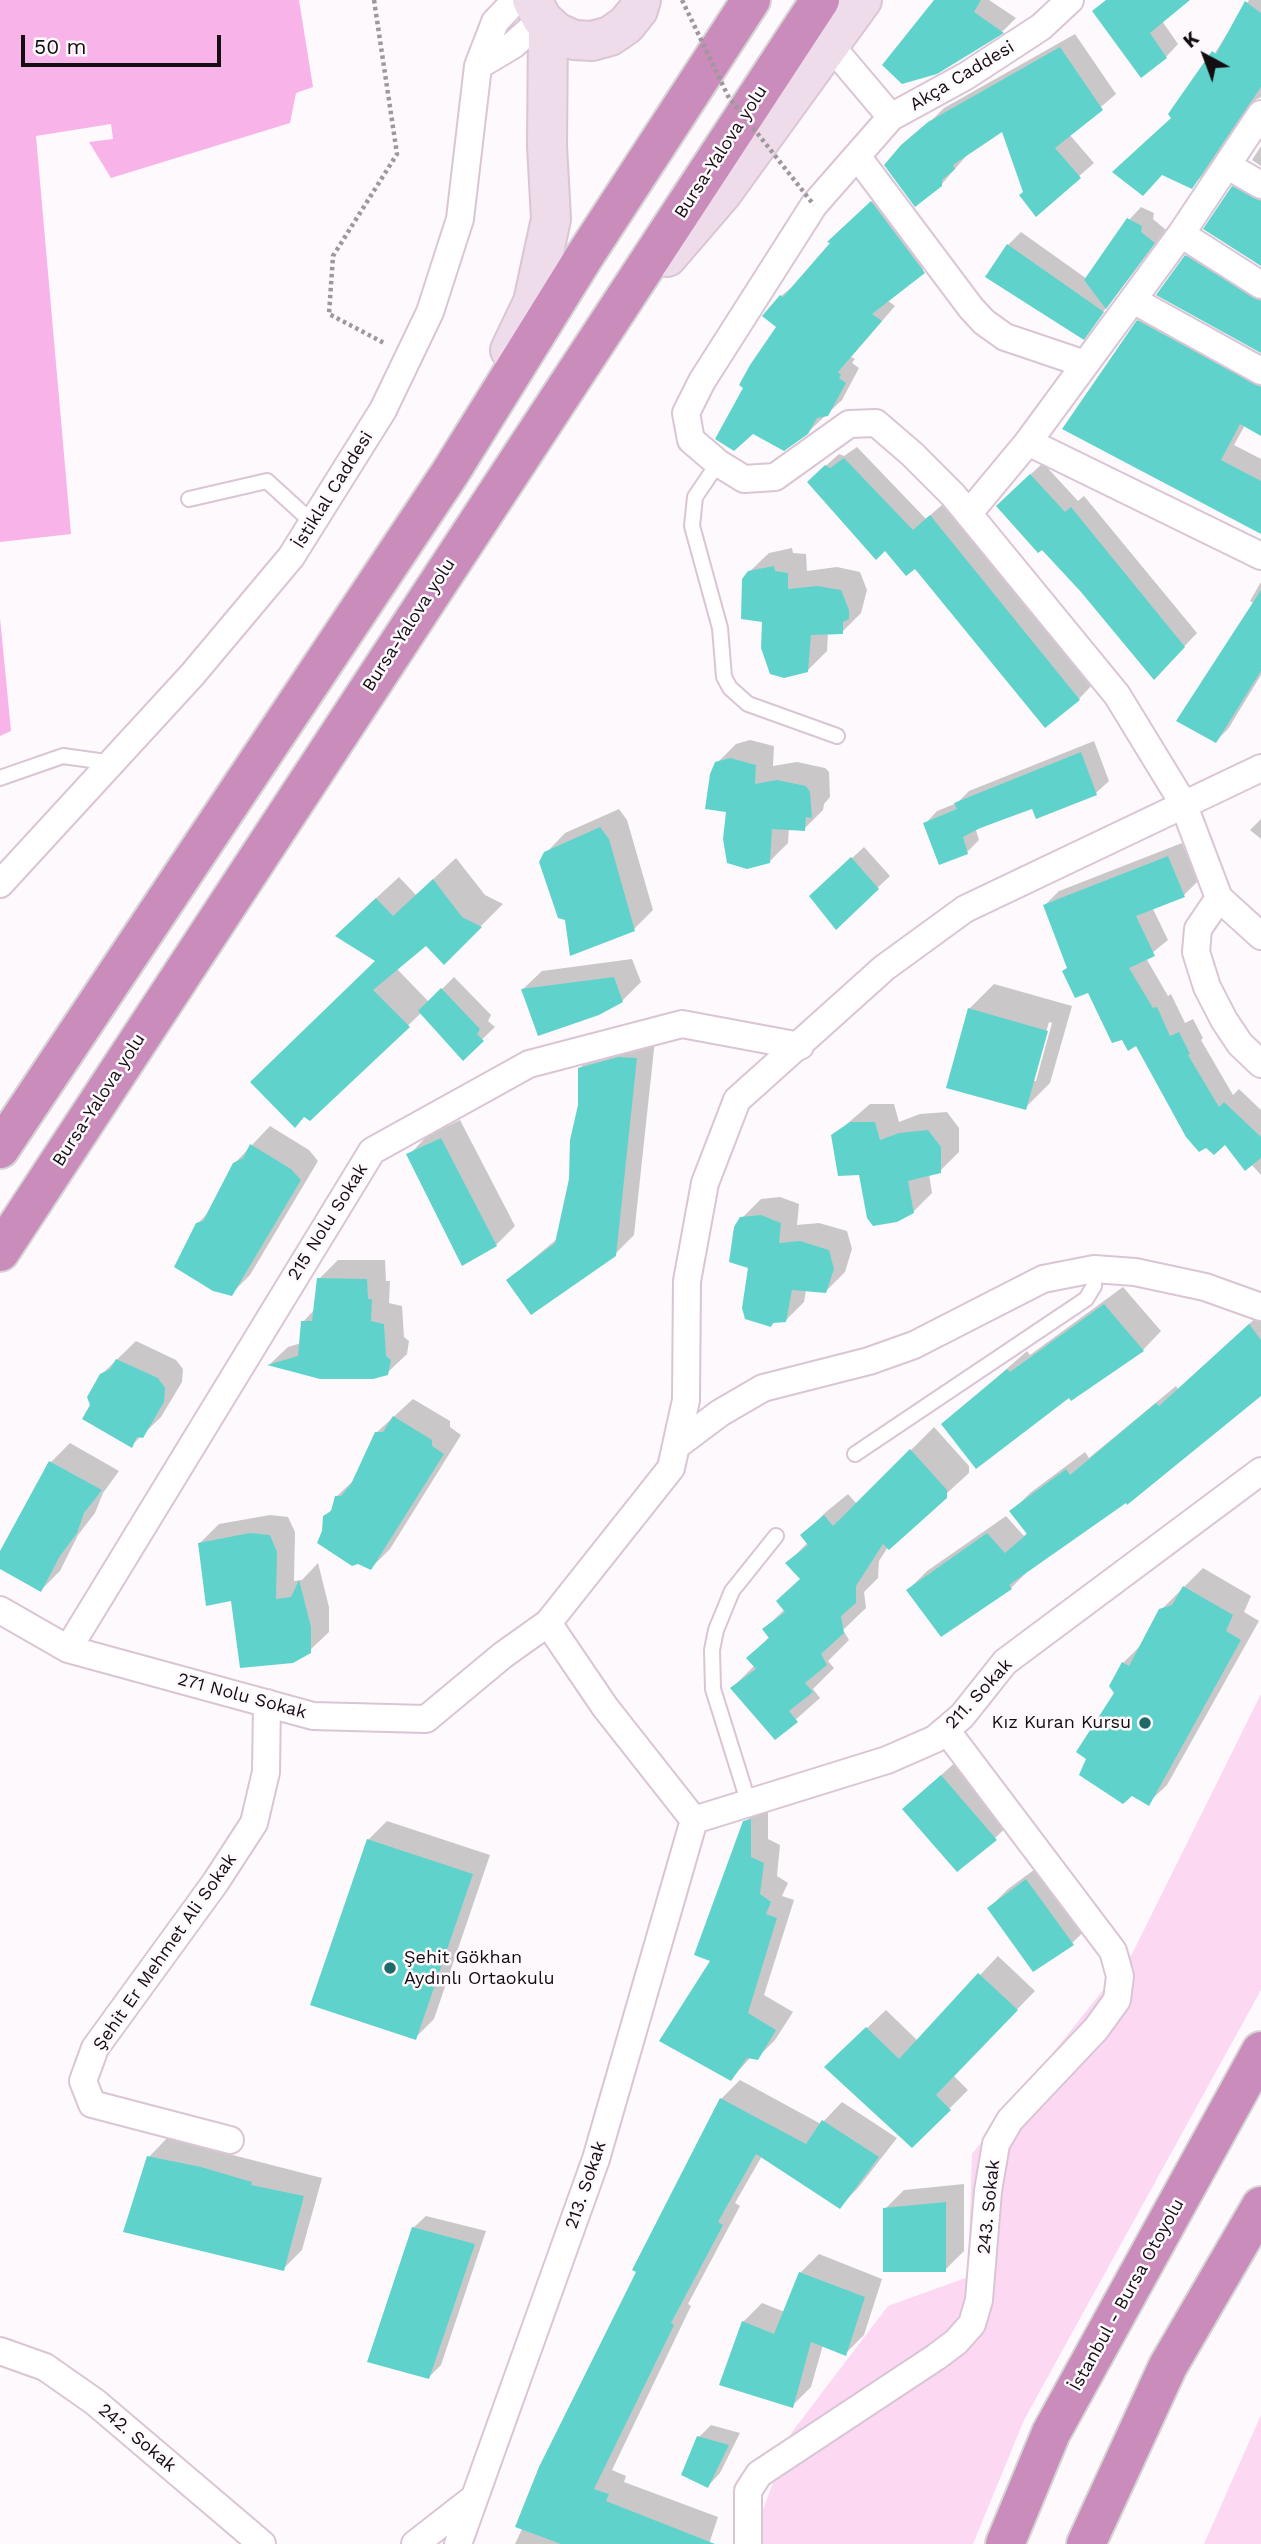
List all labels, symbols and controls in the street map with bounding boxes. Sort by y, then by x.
scale bar [24,21,224,65]
north arrow [1170,21,1240,91]
text: K [1178,27,1203,53]
text: 50 m [34,34,86,59]
street label: Akça Caddesi [906,36,1018,116]
street label: Bursa-Yalova yolu [670,81,772,223]
street label: İstiklal Caddesi [288,427,378,553]
street label: Bursa-Yalova yolu [358,554,460,696]
street label: Bursa-Yalova yolu [48,1029,150,1171]
street label: 215 Nolu Sokak [283,1160,373,1284]
street label: 211. Sokak [941,1654,1017,1734]
street label: 271 Nolu Sokak [175,1668,309,1724]
place label: Kız Kuran Kursu [992,1712,1131,1734]
marker: Kız Kuran Kursu [1137,1715,1153,1731]
street label: Şehit Er Mehmet Ali Sokak [89,1849,241,2055]
place label: Şehit Gökhan Aydınlı Ortaokulu [404,1947,555,1990]
marker: Şehit Gökhan Aydınlı Ortaokulu [382,1960,398,1976]
street label: 213. Sokak [561,2138,611,2232]
street label: 243. Sokak [973,2159,1005,2255]
street label: İstanbul - Bursa Otoyolu [1065,2195,1189,2395]
street label: 242. Sokak [94,2399,180,2477]

